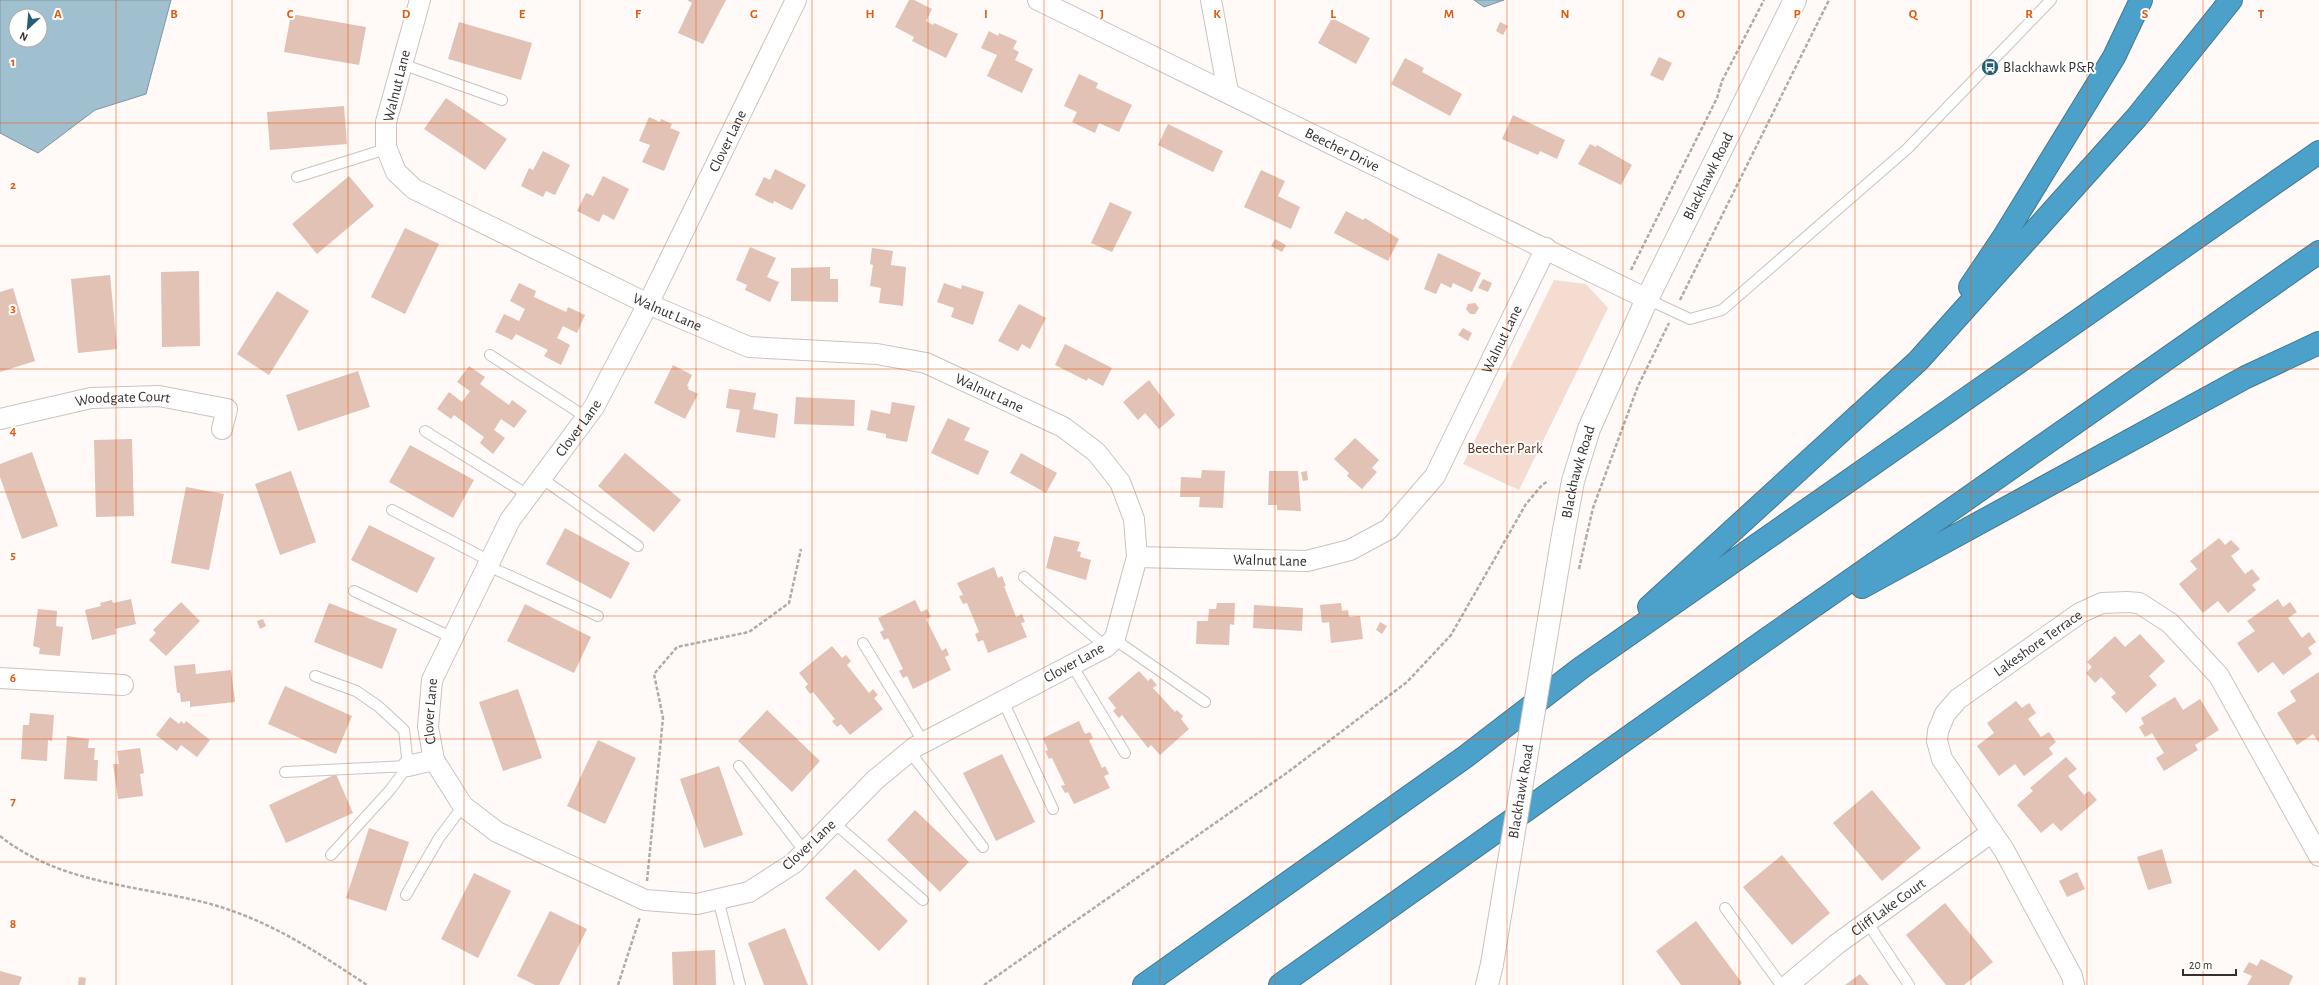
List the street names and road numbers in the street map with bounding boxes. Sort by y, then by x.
street label: Walnut Lane [381,48,413,123]
street label: Clover Lane [706,107,749,174]
street label: Beecher Drive [1303,125,1382,174]
street label: Blackhawk Road [1680,130,1736,222]
street label: Walnut Lane [630,290,704,334]
street label: Walnut Lane [1479,303,1524,376]
street label: Walnut Lane [953,370,1026,415]
street label: Woodgate Court [74,388,172,409]
street label: Clover Lane [552,397,604,459]
street label: Blackhawk Road [1559,424,1597,519]
street label: Walnut Lane [1233,552,1307,568]
street label: Lakeshore Terrace [1991,607,2085,679]
street label: Clover Lane [1041,640,1107,686]
street label: Clover Lane [420,677,440,746]
street label: Blackhawk Road [1505,743,1536,840]
street label: Clover Lane [779,817,839,873]
street label: Cliff Lake Court [1848,875,1928,939]

